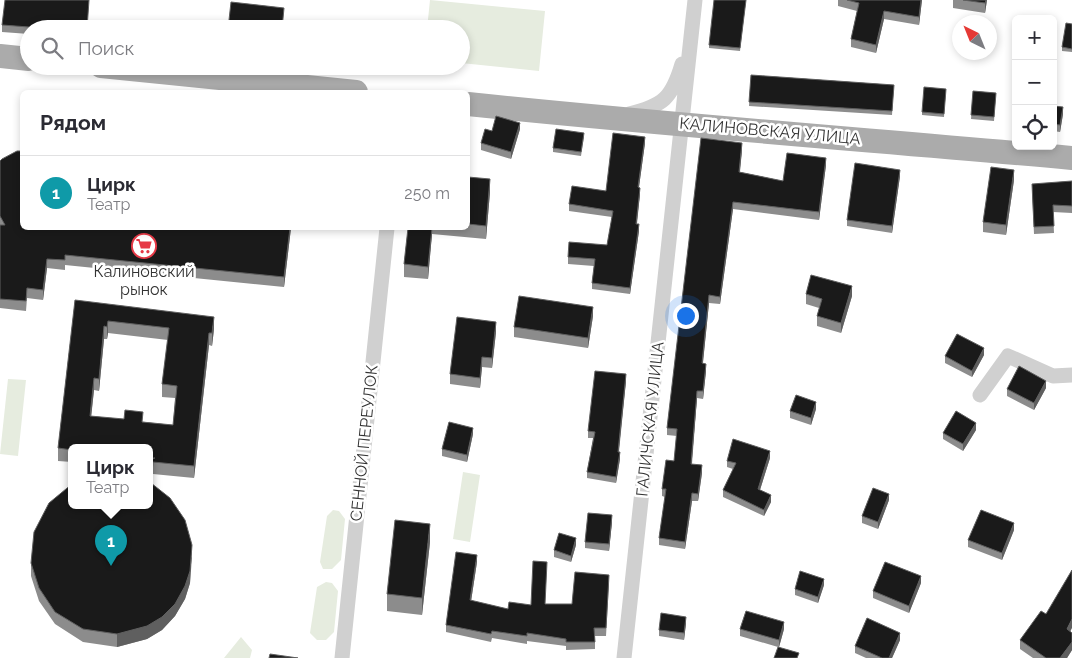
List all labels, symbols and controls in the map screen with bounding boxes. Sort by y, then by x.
north arrow [952,15,997,60]
map controls [1012,15,1057,150]
button: + [1012,15,1057,60]
search box [20,20,470,75]
icon: search [38,34,66,62]
text: Поиск [78,37,134,59]
button: − [1012,60,1057,105]
button: locate [1012,105,1057,150]
text: Рядом [40,110,106,135]
street label: КАЛИНОВСКАЯ УЛИЦА [679,114,861,148]
text: Цирк [87,173,136,195]
text: 1 [52,184,60,203]
text: 250 m [404,184,450,203]
text: Театр [87,195,130,214]
supermarket icon: Калиновский рынок [131,233,157,259]
place label: Калиновский рынок [94,262,195,299]
your location [673,303,699,329]
street label: ГАЛИЧСКАЯ УЛИЦА [632,340,668,497]
street label: СЕННОЙ ПЕРЕУЛОК [346,364,382,522]
popup [68,444,153,509]
text: Цирк [86,456,135,478]
text: Театр [86,478,130,497]
pin: 1 [95,525,127,566]

